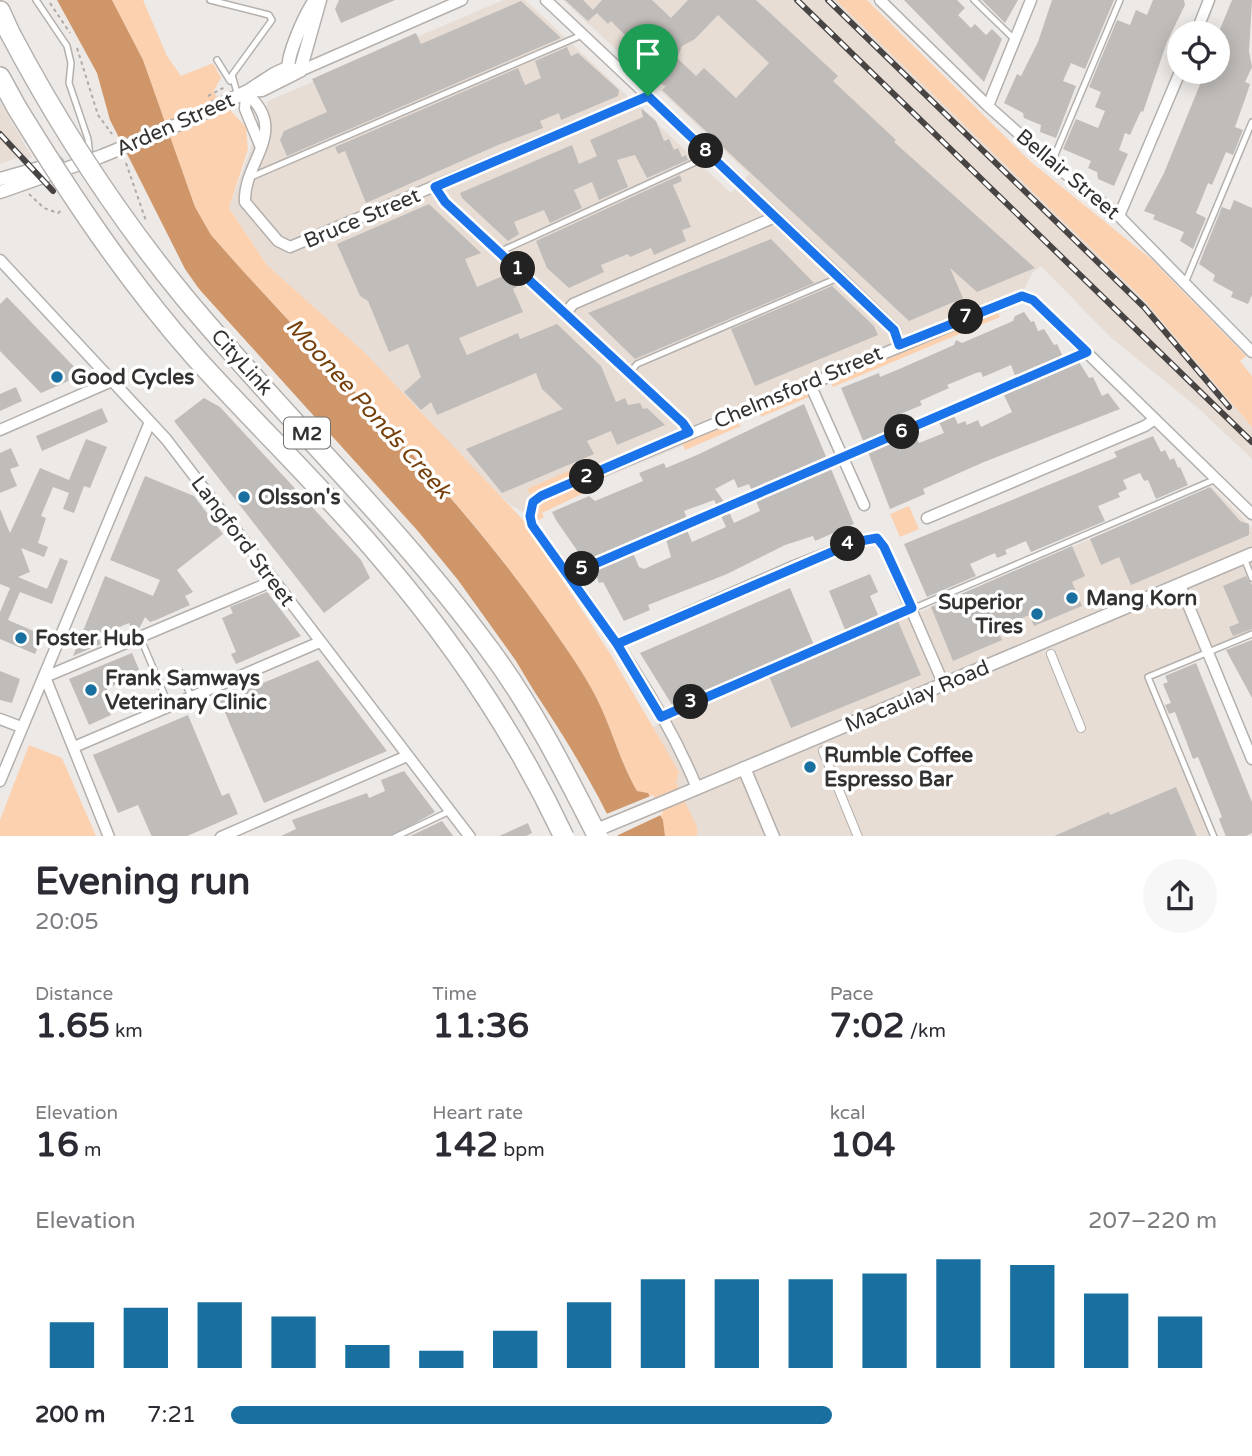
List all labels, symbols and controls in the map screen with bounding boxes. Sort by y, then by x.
map controls [1167,21,1230,84]
button: locate [1167,21,1230,84]
pin [618,24,678,96]
icon: arrive [629,35,667,73]
street label: Arden Street [112,87,238,162]
street label: Bellair Street [1011,124,1124,225]
pin: 8 [688,134,724,168]
text: 8 [700,139,711,161]
street label: Bruce Street [300,183,424,254]
pin: 1 [500,252,536,286]
text: 1 [512,257,523,279]
pin: 7 [948,300,984,334]
text: 7 [960,305,971,327]
water label: Moonee Ponds Creek [280,313,458,506]
street label: CityLink [205,324,278,401]
street label: Chelmsford Street [710,341,886,434]
place label: Good Cycles [71,365,194,390]
marker: Good Cycles [49,369,65,385]
pin: 6 [884,414,920,450]
road number: M2 [284,418,330,448]
text: 6 [896,420,907,442]
pin: 2 [570,460,604,494]
text: 2 [581,465,592,487]
street label: Langford Street [186,471,300,611]
place label: Olsson's [258,485,341,510]
marker: Olsson's [236,489,252,505]
pin: 4 [830,526,866,562]
text: 4 [842,532,853,554]
pin: 5 [564,552,600,586]
text: 5 [576,557,587,579]
place label: Mang Korn [1086,586,1197,611]
place label: Superior Tires [938,590,1024,639]
marker: Mang Korn [1064,590,1080,606]
marker: Superior Tires [1029,606,1045,622]
place label: Foster Hub [35,626,145,651]
marker: Foster Hub [13,630,29,646]
street label: Macaulay Road [841,655,993,738]
place label: Frank Samways Veterinary Clinic [105,666,267,715]
marker: Frank Samways Veterinary Clinic [83,682,99,698]
pin: 3 [674,684,708,720]
text: 3 [685,690,696,712]
place label: Rumble Coffee Espresso Bar [824,743,973,792]
marker: Rumble Coffee Espresso Bar [802,759,818,775]
text: Evening run [35,859,250,905]
button: share [1143,859,1217,933]
text: 20:05 [35,908,99,936]
text: Distance [35,983,113,1005]
text: Time [432,983,477,1005]
text: Pace [830,983,873,1005]
text: 1.65 [35,1005,110,1047]
text: 11:36 [432,1005,529,1047]
text: 7:02 [830,1005,905,1047]
text: km [110,1020,143,1042]
text: /km [905,1020,946,1042]
text: Elevation [35,1102,118,1124]
text: Heart rate [432,1102,523,1124]
text: kcal [830,1102,865,1124]
text: 16 [35,1124,79,1166]
text: 142 [432,1124,498,1166]
text: 104 [830,1124,896,1166]
text: m [79,1139,101,1161]
text: bpm [498,1139,545,1161]
text: Elevation [35,1207,136,1235]
text: 207–220 m [1088,1207,1217,1235]
text: 200 m [35,1401,105,1429]
text: 7:21 [147,1401,196,1429]

